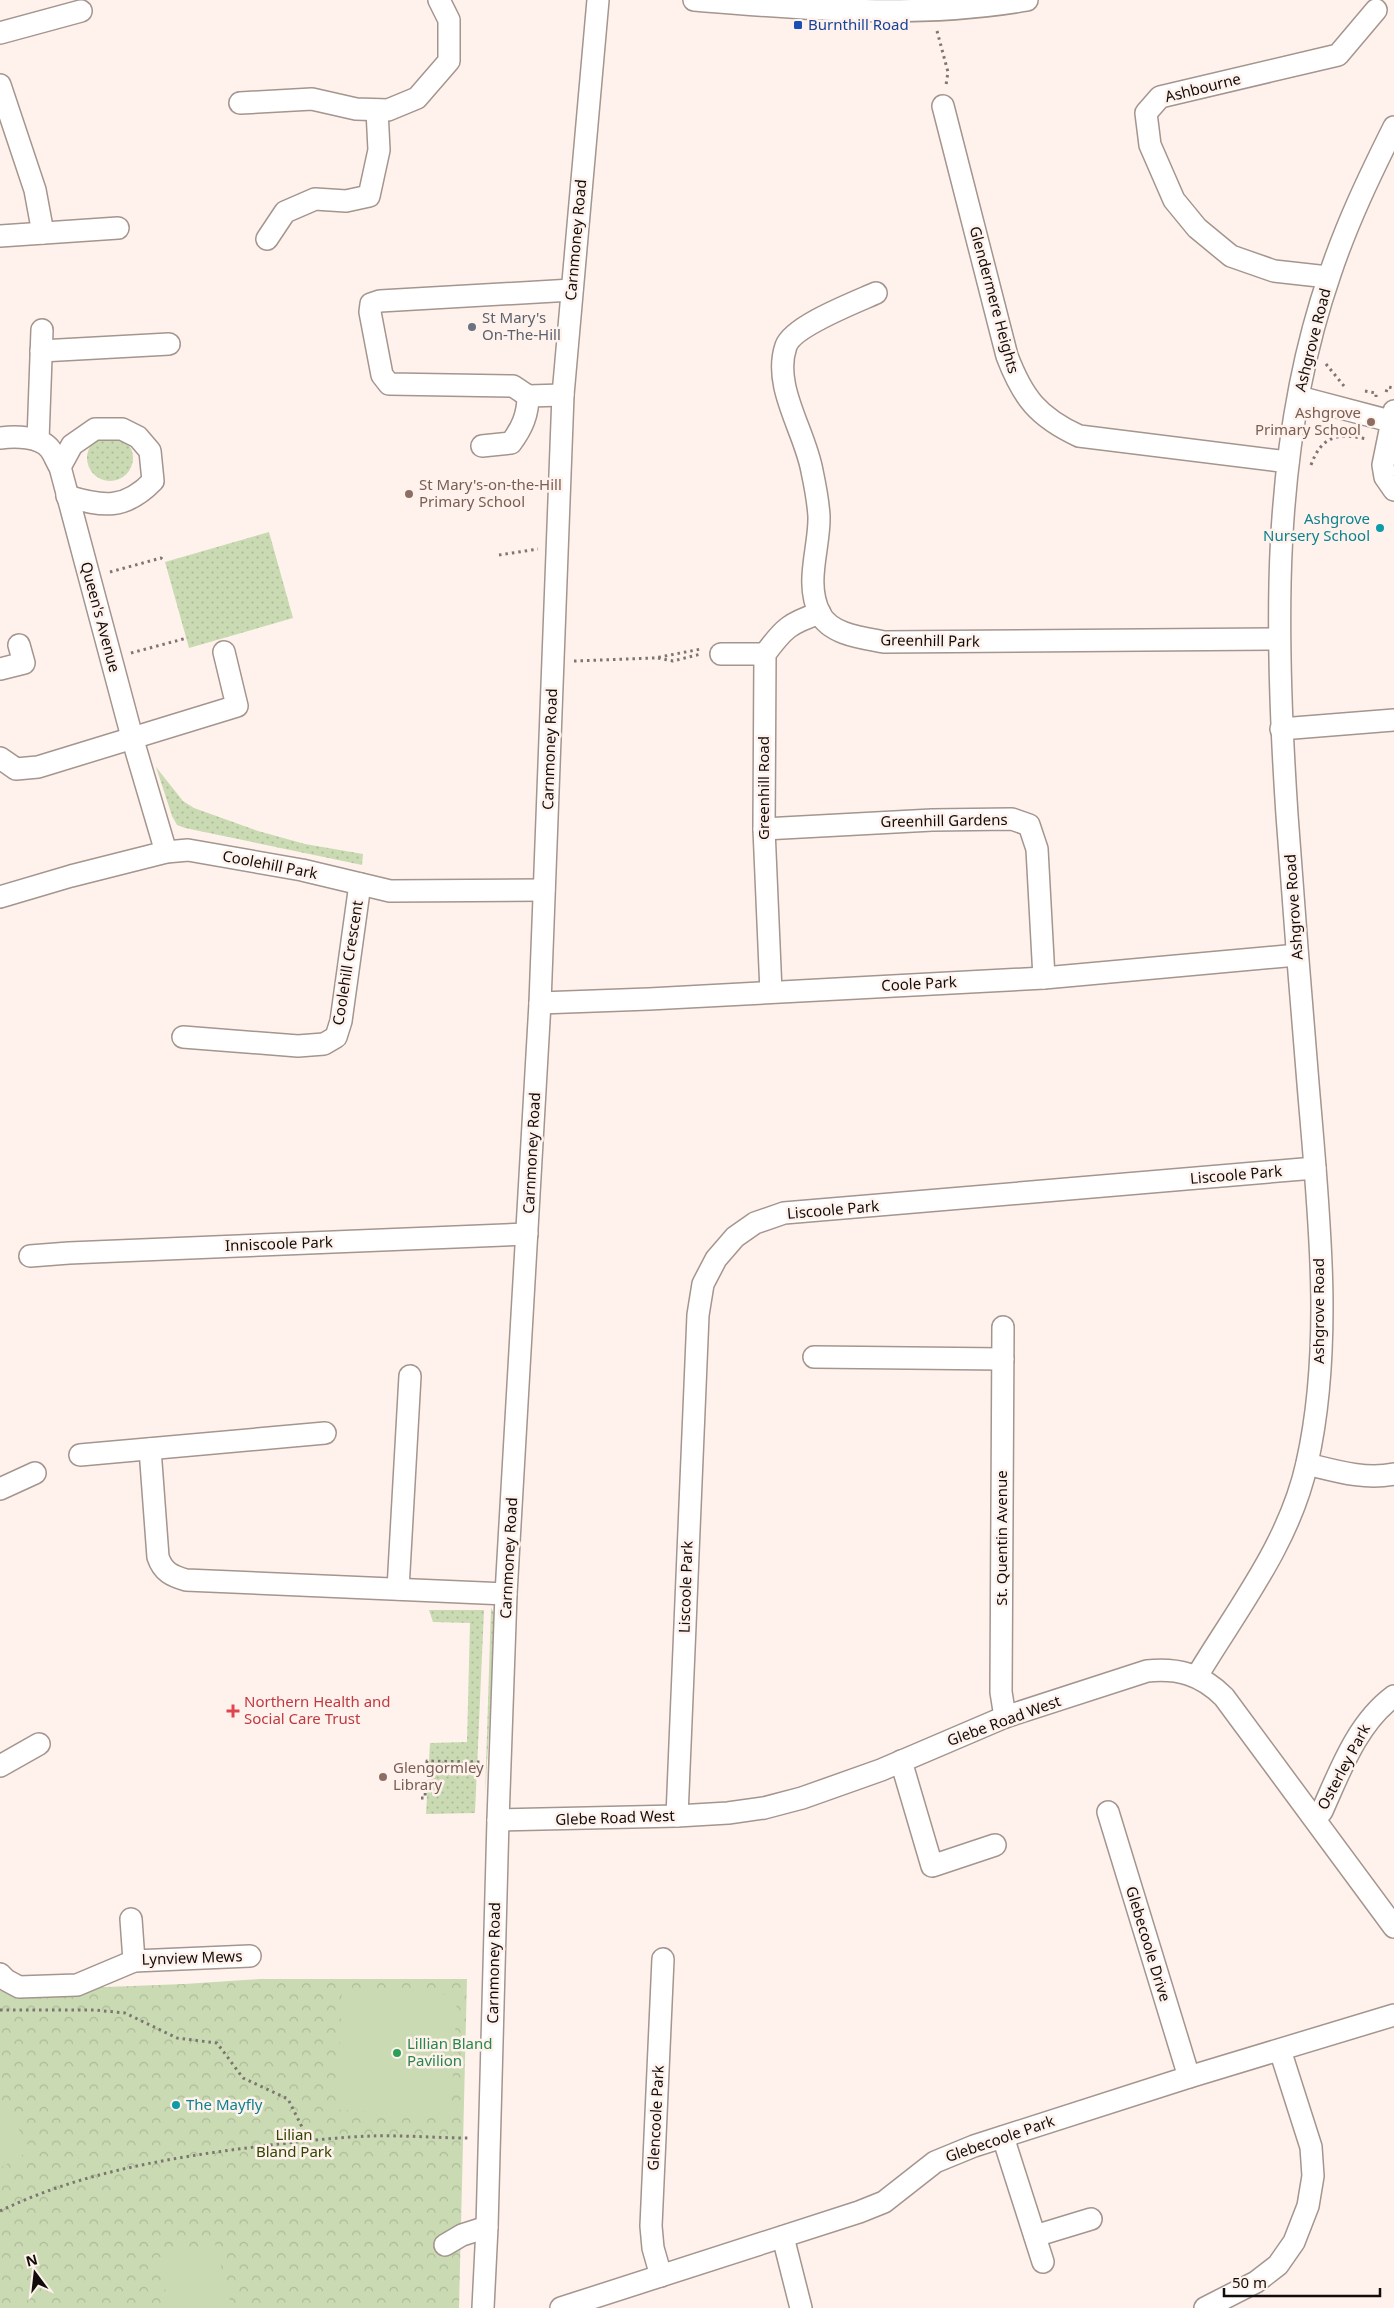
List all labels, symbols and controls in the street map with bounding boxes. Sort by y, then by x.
place label: Burnthill Road [808,14,909,34]
marker: Burnthill Road [792,19,804,31]
street label: Ashbourne [1163,68,1243,106]
street label: Carnmoney Road [560,179,590,301]
street label: Glendermere Heights [966,224,1024,376]
street label: Ashgrove Road [1290,286,1335,394]
place label: St Mary's On-The-Hill [482,307,561,344]
marker: St Mary's On-The-Hill [466,321,478,333]
place label: Ashgrove Primary School [1255,402,1361,439]
marker: Ashgrove Primary School [1365,416,1377,428]
place label: St Mary's-on-the-Hill Primary School [419,474,562,511]
marker: St Mary's-on-the-Hill Primary School [403,488,415,500]
place label: Ashgrove Nursery School [1263,508,1370,545]
marker: Ashgrove Nursery School [1374,522,1386,534]
street label: Queen's Avenue [77,559,125,674]
street label: Greenhill Park [880,629,980,651]
street label: Carnmoney Road [537,688,561,810]
street label: Greenhill Road [753,736,773,840]
street label: Greenhill Gardens [880,809,1008,831]
street label: Coolehill Park [221,845,319,883]
street label: Ashgrove Road [1279,854,1307,961]
street label: Coolehill Crescent [327,898,367,1027]
street label: Coole Park [881,971,957,995]
street label: Carnmoney Road [518,1092,544,1214]
street label: Liscoole Park [1189,1160,1283,1188]
street label: Liscoole Park [786,1195,880,1223]
street label: Inniscoole Park [225,1231,333,1255]
street label: Ashgrove Road [1308,1258,1328,1364]
street label: St. Quentin Avenue [991,1470,1011,1606]
street label: Carnmoney Road [495,1497,521,1619]
street label: Liscoole Park [673,1541,697,1633]
street label: Glebe Road West [944,1690,1064,1750]
place label: Northern Health and Social Care Trust [244,1691,391,1728]
marker: Northern Health and Social Care Trust [226,1704,240,1718]
street label: Osterley Park [1312,1720,1374,1813]
place label: Glengormley Library [393,1757,484,1794]
marker: Glengormley Library [377,1771,389,1783]
street label: Glebe Road West [555,1805,676,1829]
street label: Glebecoole Drive [1122,1884,1176,2004]
street label: Carnmoney Road [482,1902,504,2024]
street label: Lynview Mews [141,1945,243,1969]
place label: Lillian Bland Pavilion [407,2033,492,2070]
marker: Lillian Bland Pavilion [391,2047,403,2059]
street label: Glencoole Park [642,2065,668,2171]
place label: The Mayfly [186,2094,263,2114]
marker: The Mayfly [170,2099,182,2111]
street label: Glebecoole Park [942,2110,1057,2166]
park label: Lilian Bland Park [256,2124,332,2161]
north arrow [10,2248,60,2298]
text: N [24,2249,39,2271]
scale bar [1224,2266,1380,2298]
text: 50 m [1232,2272,1267,2292]

